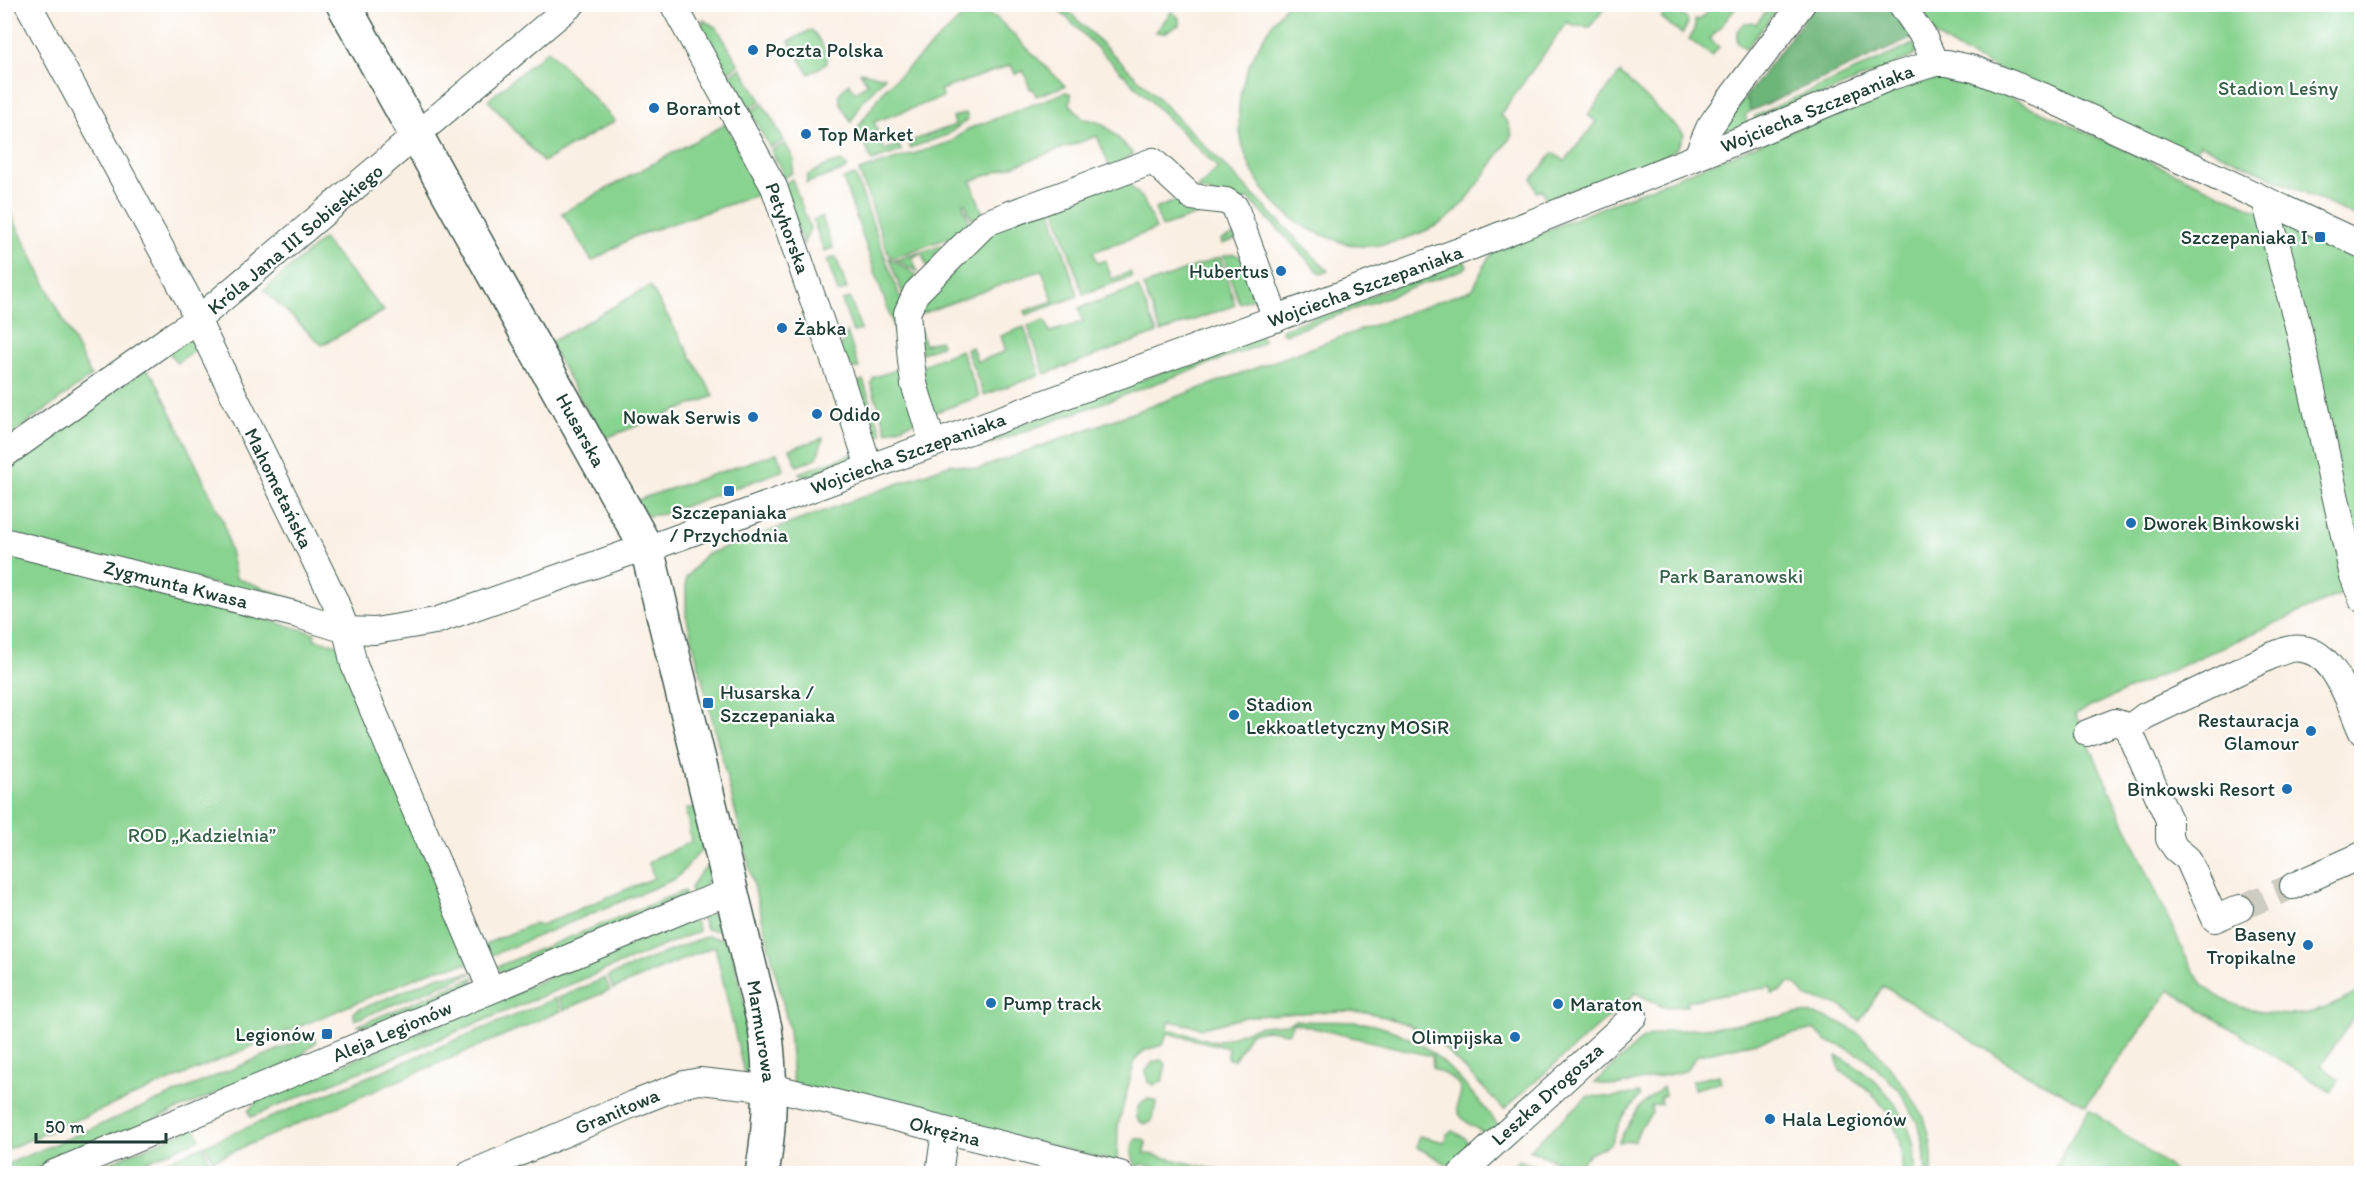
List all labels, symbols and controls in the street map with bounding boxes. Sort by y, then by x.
place label: Poczta Polska [765,38,884,62]
marker: Poczta Polska [746,43,760,57]
street label: Wojciecha Szczepaniaka [1717,58,1918,158]
park label: Stadion Leśny [2218,76,2339,100]
place label: Boramot [666,96,741,120]
marker: Boramot [647,101,661,115]
place label: Top Market [818,122,914,146]
marker: Top Market [799,127,813,141]
street label: Króla Jana III Sobieskiego [202,158,388,320]
street label: Petyhorska [760,179,816,278]
place label: Szczepaniaka I [2181,225,2308,249]
marker: Szczepaniaka I [2313,230,2327,244]
street label: Wojciecha Szczepaniaka [1264,239,1467,333]
place label: Hubertus [1189,259,1269,283]
marker: Hubertus [1274,264,1288,278]
place label: Żabka [794,316,846,340]
marker: Żabka [775,321,789,335]
street label: Husarska [551,389,611,472]
place label: Odido [829,402,880,426]
place label: Nowak Serwis [623,405,741,429]
street label: Wojciecha Szczepaniaka [807,406,1010,500]
marker: Odido [810,407,824,421]
marker: Nowak Serwis [746,410,760,424]
street label: Mahometańska [240,424,319,552]
marker: Szczepaniaka / Przychodnia [722,484,736,498]
place label: Szczepaniaka / Przychodnia [670,500,789,547]
place label: Dworek Binkowski [2143,511,2300,535]
marker: Dworek Binkowski [2124,516,2138,530]
street label: Zygmunta Kwasa [101,554,251,614]
park label: Park Baranowski [1659,564,1803,588]
place label: Husarska / Szczepaniaka [720,680,835,727]
place label: Stadion Lekkoatletyczny MOSiR [1246,692,1449,739]
marker: Husarska / Szczepaniaka [701,696,715,710]
marker: Stadion Lekkoatletyczny MOSiR [1227,708,1241,722]
place label: Restauracja Glamour [2198,708,2299,755]
marker: Restauracja Glamour [2304,724,2318,738]
place label: Binkowski Resort [2127,777,2276,801]
marker: Binkowski Resort [2280,782,2294,796]
park label: ROD „Kadzielnia” [128,823,276,847]
place label: Baseny Tropikalne [2206,922,2297,969]
marker: Baseny Tropikalne [2301,938,2315,952]
street label: Marmurowa [742,978,782,1084]
place label: Pump track [1003,991,1102,1015]
place label: Maraton [1570,992,1643,1016]
street label: Aleja Legionów [329,995,455,1067]
marker: Pump track [984,996,998,1010]
marker: Maraton [1551,997,1565,1011]
place label: Legionów [235,1022,315,1046]
place label: Olimpijska [1411,1025,1504,1049]
marker: Legionów [320,1027,334,1041]
marker: Olimpijska [1508,1030,1522,1044]
street label: Leszka Drogosza [1486,1037,1608,1150]
street label: Granitowa [571,1082,663,1140]
scale bar [36,1106,166,1144]
place label: Hala Legionów [1782,1107,1907,1131]
street label: Okrężna [907,1111,984,1152]
marker: Hala Legionów [1763,1112,1777,1126]
text: 50 m [45,1116,85,1138]

